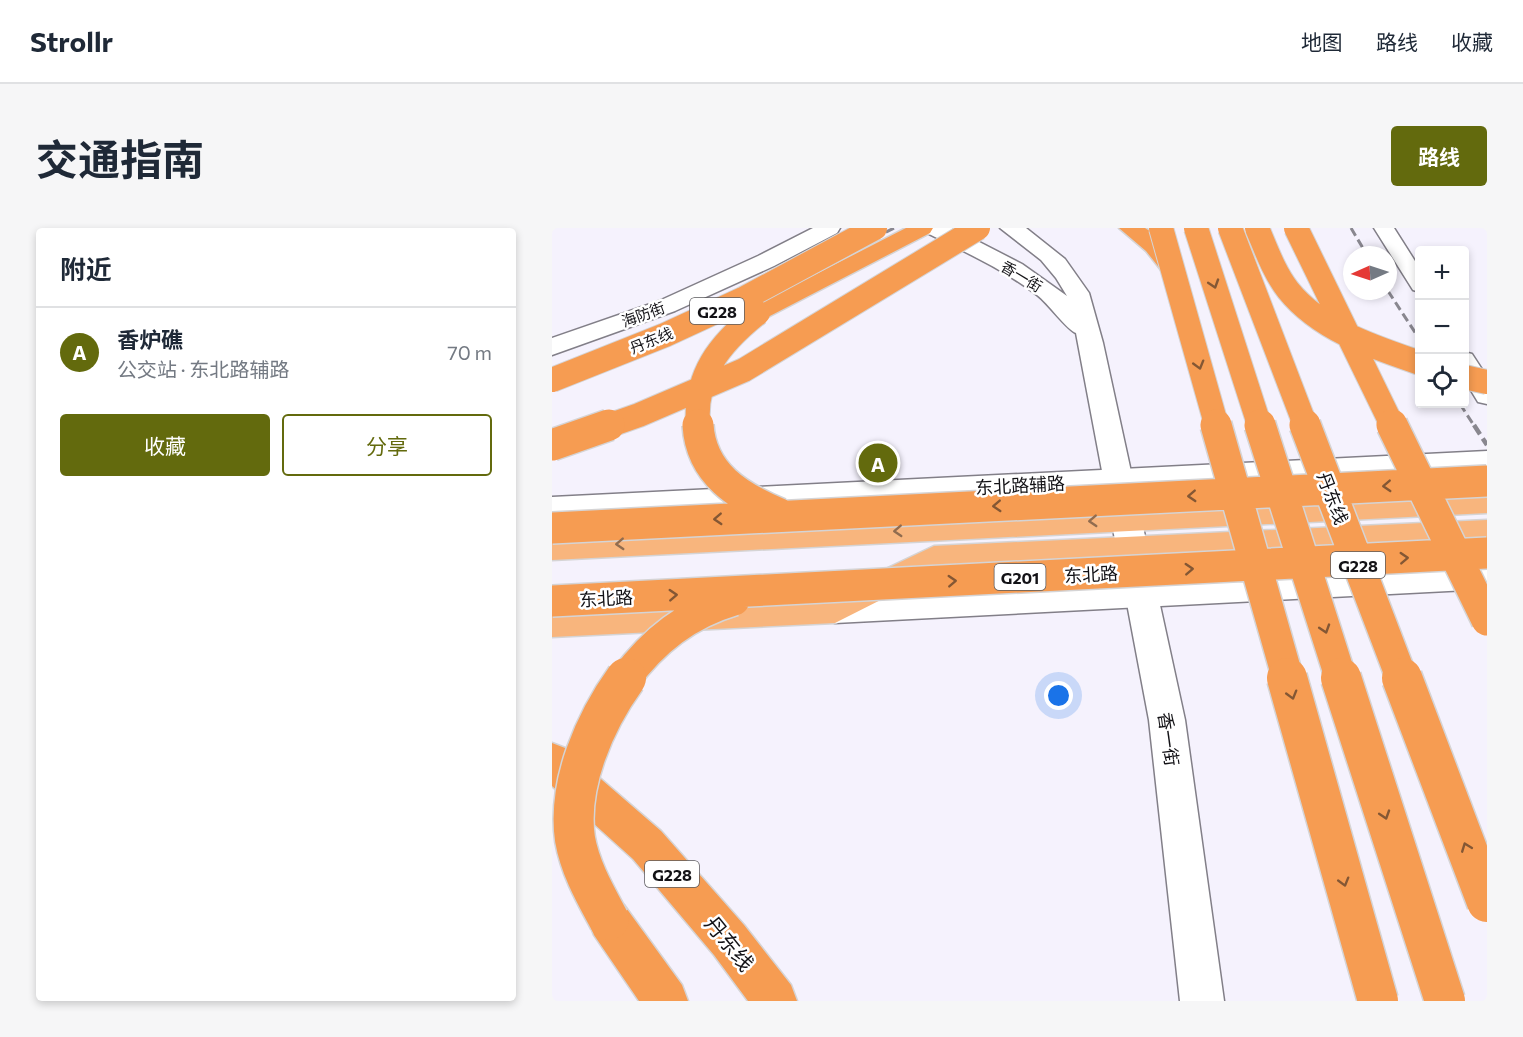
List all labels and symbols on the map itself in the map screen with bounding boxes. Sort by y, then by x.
north arrow [1343,246,1397,300]
street label: 香一街 [998,257,1046,295]
one-way arrow [1207,278,1219,289]
street label: 海防街 [619,298,667,330]
road number: G228 [690,298,744,324]
street label: 丹东线 [627,323,675,357]
one-way arrow [1192,359,1204,370]
pin: A [858,440,898,486]
street label: 丹东线 [1313,469,1353,527]
street label: 东北路辅路 [974,472,1066,498]
one-way arrow [1382,480,1391,493]
one-way arrow [1187,489,1196,502]
one-way arrow [993,499,1002,512]
one-way arrow [714,513,723,526]
one-way arrow [1088,514,1097,527]
one-way arrow [894,524,903,537]
one-way arrow [615,538,624,551]
one-way arrow [1400,551,1409,564]
road number: G228 [1331,552,1385,578]
street label: 东北路 [1063,562,1119,586]
one-way arrow [1184,562,1193,575]
road number: G201 [994,564,1046,590]
one-way arrow [948,574,957,587]
street label: 东北路 [578,586,634,610]
one-way arrow [669,588,678,601]
one-way arrow [1318,623,1331,634]
your location [1044,681,1073,710]
one-way arrow [1284,689,1297,699]
street label: 香一街 [1154,711,1184,767]
one-way arrow [1378,809,1390,820]
one-way arrow [1461,843,1473,854]
road number: G228 [645,861,699,887]
one-way arrow [1337,876,1349,887]
street label: 丹东线 [700,911,760,975]

